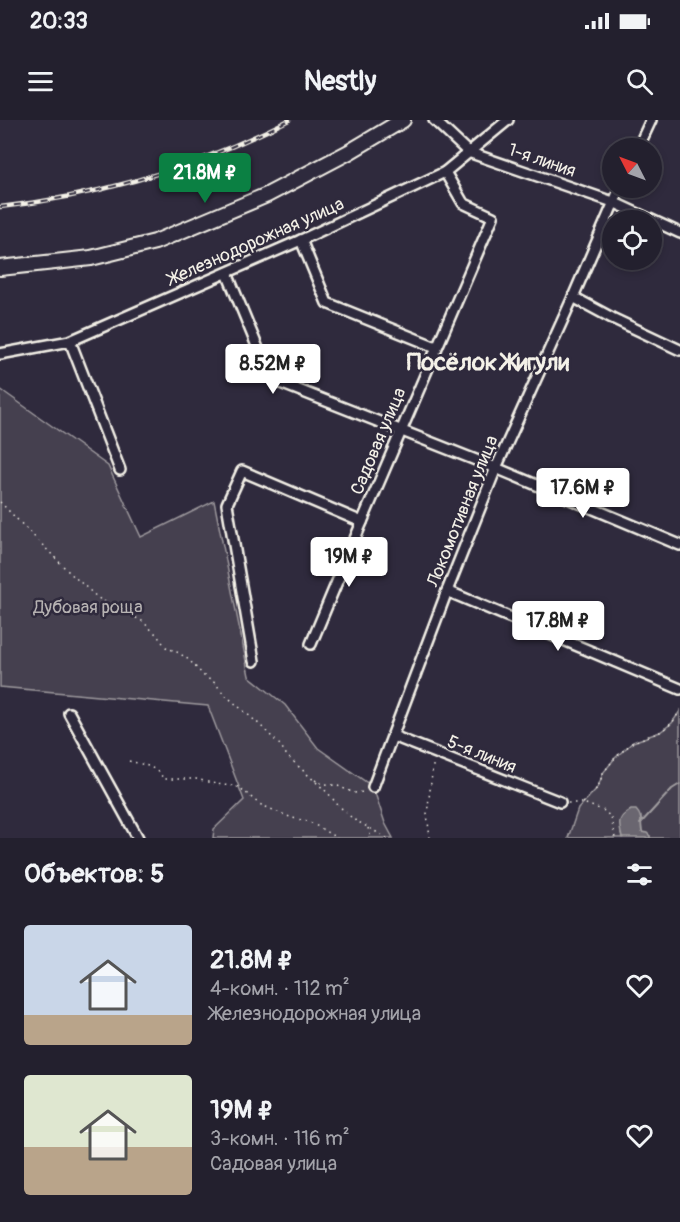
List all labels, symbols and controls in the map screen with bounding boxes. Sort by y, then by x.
text: 20:33 [30,7,88,35]
icon: menu [24,65,57,98]
text: Nestly [304,65,376,98]
icon: search [623,65,656,98]
street label: 1-я линия [505,138,579,183]
north arrow [602,138,662,198]
map controls [602,138,662,270]
pin: 21.8M ₽ [150,153,260,204]
text: 21.8M ₽ [173,160,237,185]
street label: Железнодорожная улица [162,192,348,292]
button: locate [602,210,662,270]
pin: 8.52M ₽ [218,344,328,395]
district label: Посёлок Жигули [407,348,569,377]
text: 8.52M ₽ [239,351,307,376]
street label: Садовая улица [346,384,411,498]
street label: Локомотивная улица [421,432,503,591]
pin: 17.6M ₽ [528,468,638,519]
text: 17.6M ₽ [550,475,616,500]
pin: 19M ₽ [307,537,391,588]
text: 19M ₽ [325,544,373,569]
park label: Дубовая роща [32,596,143,619]
pin: 17.8M ₽ [503,601,613,652]
text: 17.8M ₽ [526,608,590,633]
street label: 5-я линия [444,730,520,779]
text: Объектов: 5 [24,858,164,890]
icon: filters [623,858,656,891]
text: 21.8M ₽ [210,944,293,976]
icon: home [72,949,144,1021]
icon: heart [623,969,656,1002]
text: 4-комн. · 112 m² [210,976,350,1001]
text: Железнодорожная улица [210,1001,421,1026]
text: 19M ₽ [210,1094,274,1126]
icon: home [72,1099,144,1171]
icon: heart [623,1119,656,1152]
text: 3-комн. · 116 m² [210,1126,350,1151]
text: Садовая улица [210,1151,337,1176]

